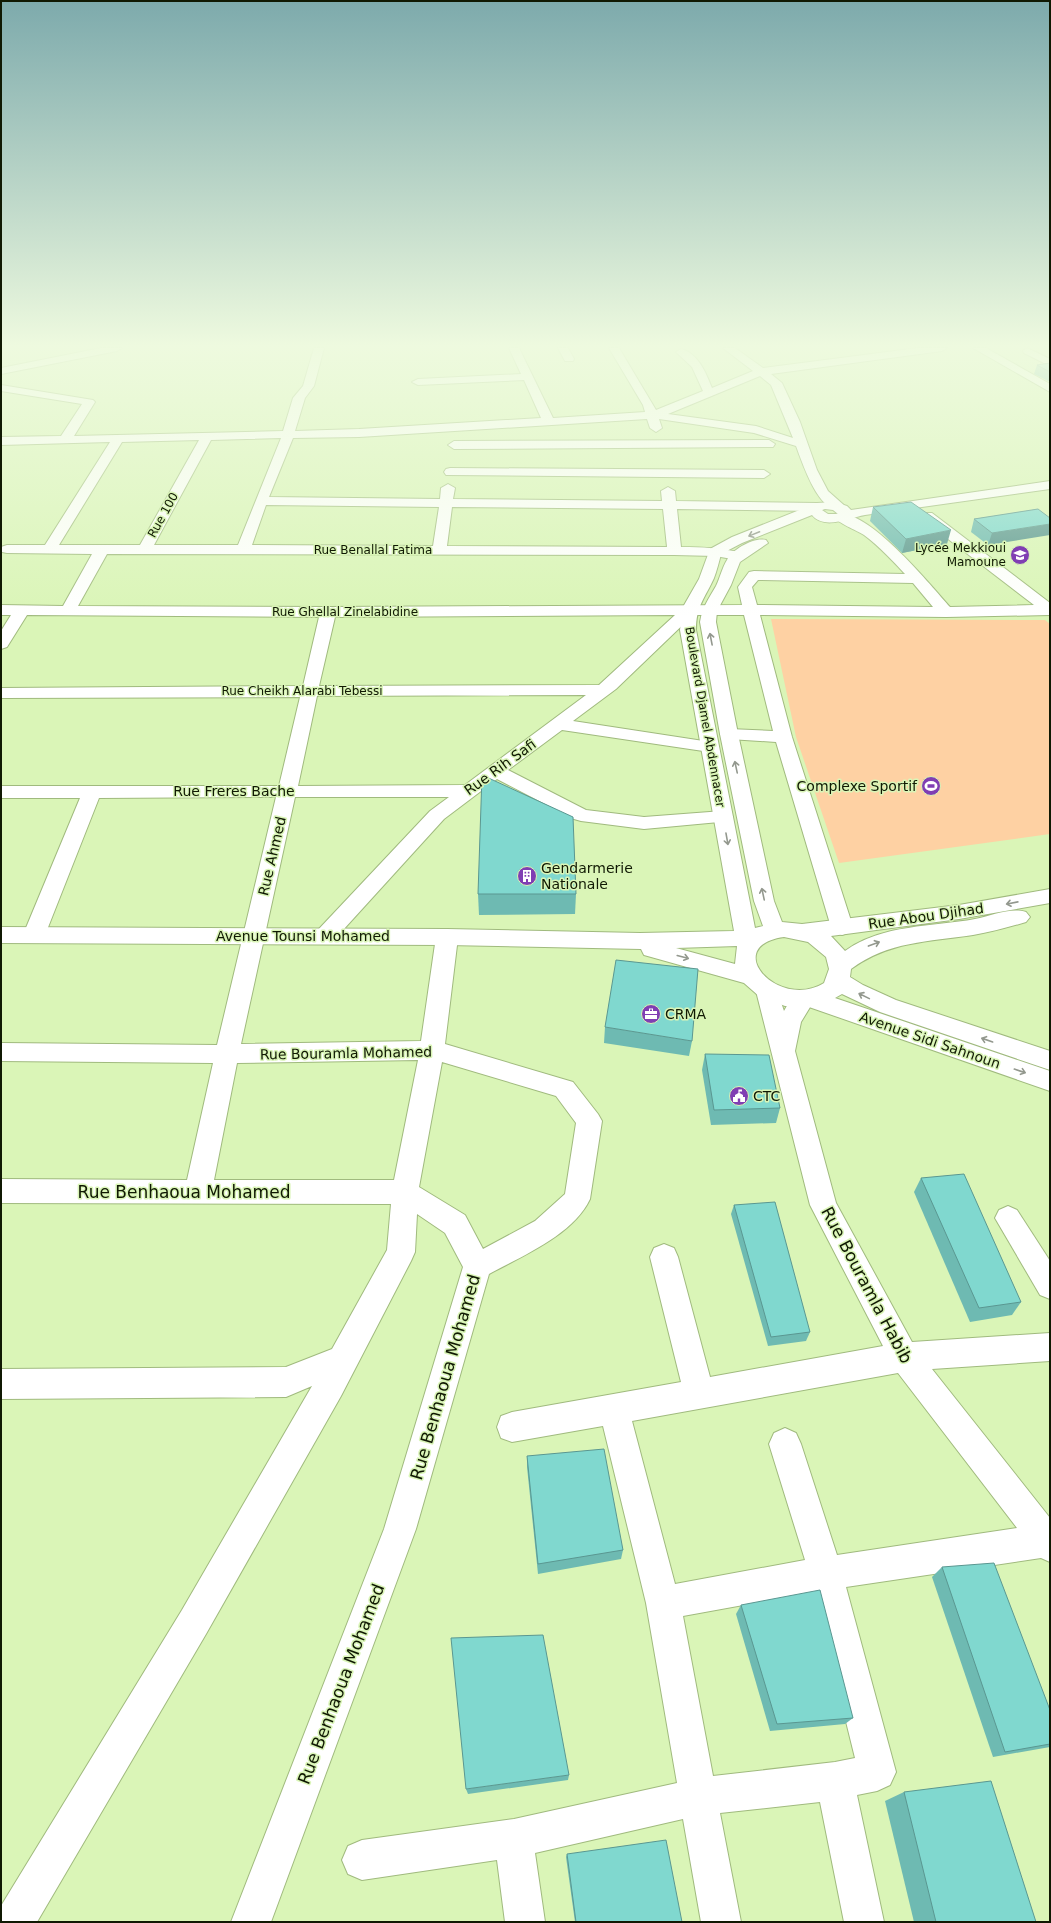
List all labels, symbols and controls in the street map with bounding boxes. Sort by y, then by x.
street label: Rue 100 [145,490,181,540]
one-way arrow [748,530,760,538]
place label: Lycée Mekkioui Mamoune [915,541,1006,569]
street label: Rue Benallal Fatima [314,543,432,557]
school or university icon: Lycée Mekkioui Mamoune [1009,544,1031,566]
street label: Rue Ghellal Zinelabidine [272,605,418,619]
street label: Boulevard Djamel Abdennacer [682,626,728,808]
one-way arrow [707,633,715,646]
street label: Rue Cheikh Alarabi Tebessi [221,684,383,698]
street label: Rue Rih Safi [461,736,539,798]
one-way arrow [731,760,739,773]
sports icon: Complexe Sportif [920,775,942,797]
place label: Complexe Sportif [797,778,918,794]
street label: Rue Freres Bache [173,783,295,799]
street label: Rue Ahmed [255,815,289,897]
one-way arrow [723,833,731,846]
place label: Gendarmerie Nationale [541,860,633,892]
building icon: Gendarmerie Nationale [516,865,538,887]
one-way arrow [758,888,766,901]
street label: Rue Abou Djihad [867,900,985,932]
one-way arrow [1006,900,1019,908]
street label: Avenue Tounsi Mohamed [216,928,390,944]
one-way arrow [867,940,879,948]
one-way arrow [677,954,690,961]
one-way arrow [859,992,871,999]
office icon: CRMA [640,1003,662,1025]
place label: CRMA [665,1006,707,1022]
street label: Avenue Sidi Sahnoun [857,1008,1003,1072]
one-way arrow [981,1035,993,1043]
street label: Rue Bouramla Mohamed [260,1043,432,1063]
one-way arrow [1014,1067,1026,1075]
public building icon: CTC [728,1085,750,1107]
place label: CTC [753,1088,781,1104]
street label: Rue Benhaoua Mohamed [78,1182,290,1202]
street label: Rue Bouramla Habib [817,1203,917,1367]
street label: Rue Benhaoua Mohamed [406,1272,484,1482]
street label: Rue Benhaoua Mohamed [294,1581,388,1787]

